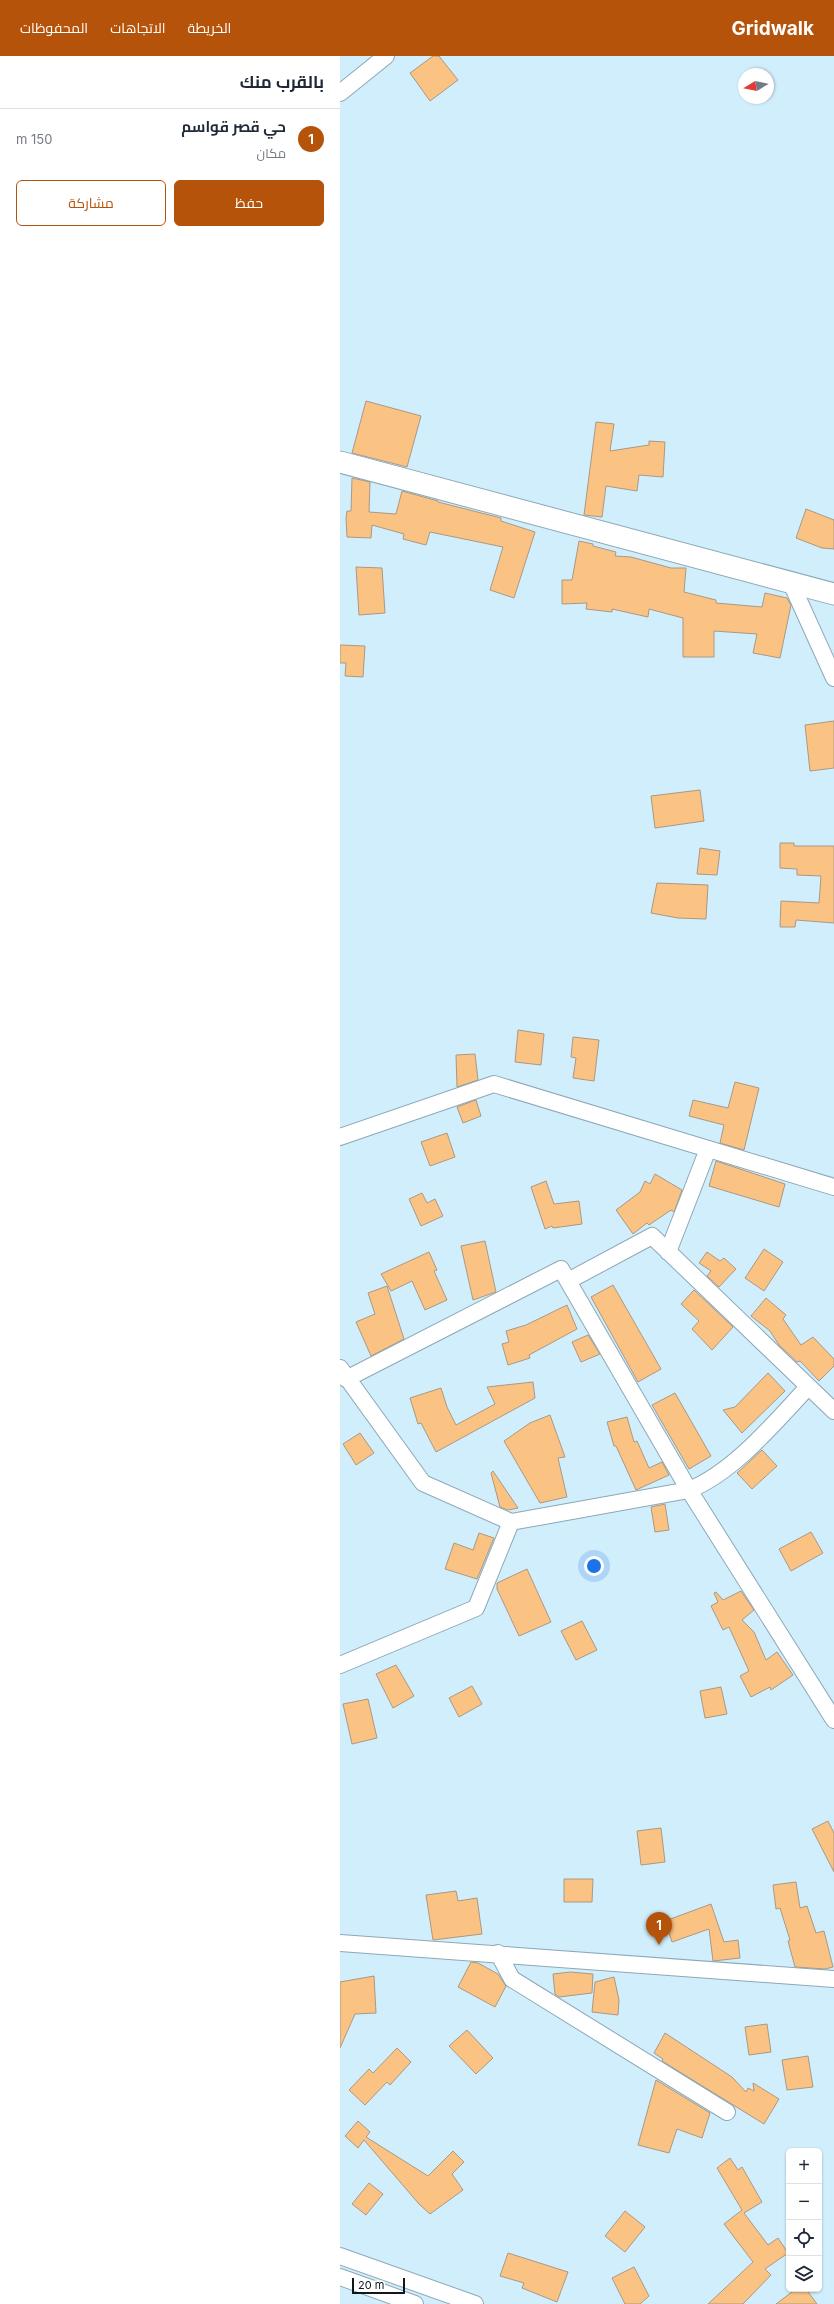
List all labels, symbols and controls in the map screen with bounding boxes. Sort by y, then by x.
text: Gridwalk [731,17,814,40]
text: المحفوظات [20,19,88,36]
text: الاتجاهات [110,19,166,36]
text: الخريطة [188,19,231,36]
north arrow [738,68,774,104]
text: بالقرب منك [240,72,324,92]
text: حي قصر قواسم [181,117,286,136]
text: 150 m [16,131,52,147]
text: 1 [308,131,314,147]
text: مكان [257,145,286,161]
button: مشاركة [16,180,166,226]
button: حفظ [174,180,324,226]
your location [584,1556,604,1576]
pin: 1 [646,1912,672,1945]
map controls [786,2148,822,2292]
button: + [786,2148,822,2184]
button: − [786,2184,822,2220]
button: locate [786,2220,822,2256]
button: layers [786,2256,822,2292]
scale bar [352,2276,405,2295]
text: 20 m [358,2278,384,2292]

